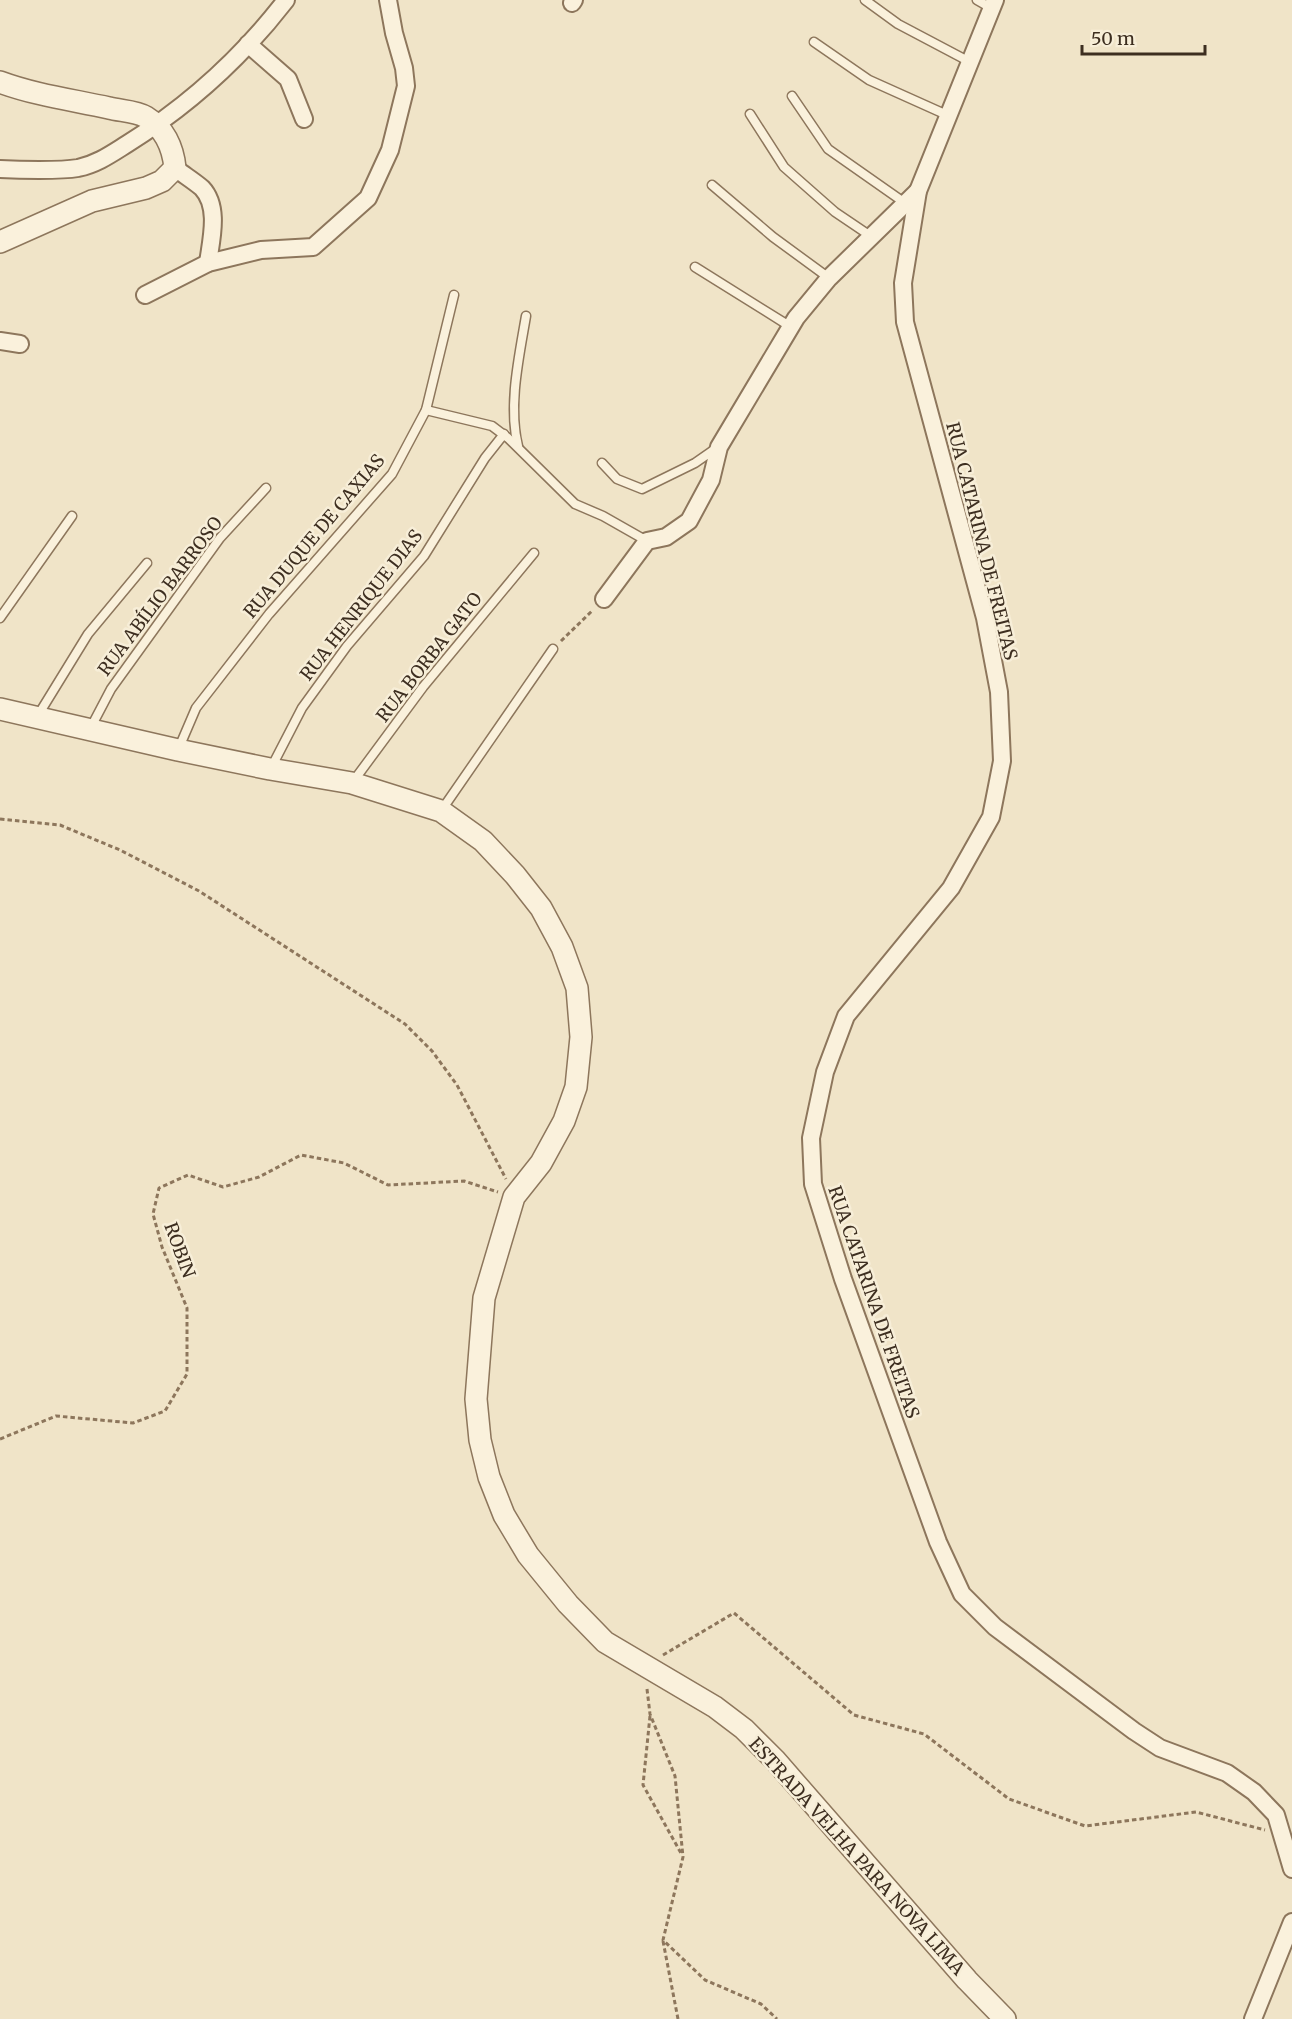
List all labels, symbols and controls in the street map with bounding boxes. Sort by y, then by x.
scale bar [1082,18,1205,56]
text: 50 m [1091,27,1135,50]
street label: RUA CATARINA DE FREITAS [941,420,1023,663]
street label: RUA DUQUE DE CAXIAS [239,449,390,623]
street label: RUA ABÍLIO BARROSO [93,512,227,680]
street label: RUA HENRIQUE DIAS [295,525,427,685]
street label: RUA BORBA GATO [371,587,487,727]
street label: RUA CATARINA DE FREITAS [823,1183,925,1422]
street label: ROBIN [159,1219,201,1281]
street label: ESTRADA VELHA PARA NOVA LIMA [744,1732,970,1980]

